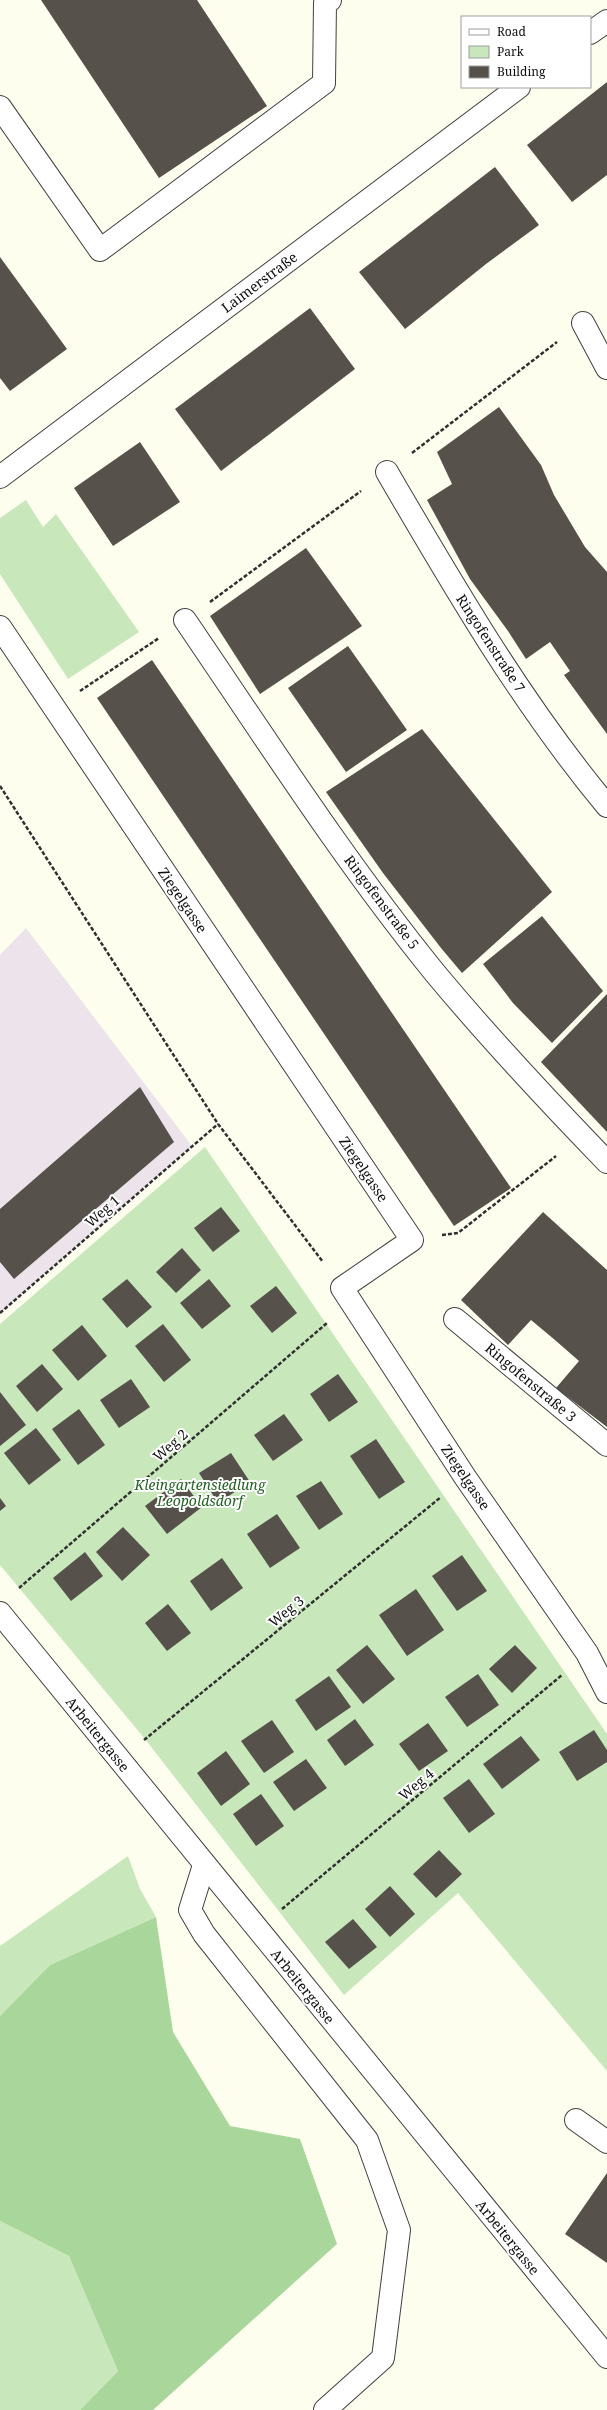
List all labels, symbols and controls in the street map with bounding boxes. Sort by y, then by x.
legend [461,16,591,88]
text: Road [497,23,527,40]
text: Park [497,43,525,60]
text: Building [497,63,546,80]
street label: Laimerstraße [217,247,301,317]
street label: Ringofenstraße 7 [452,590,530,696]
street label: Ringofenstraße 5 [340,851,424,953]
street label: Ziegelgasse [154,864,212,936]
street label: Ziegelgasse [335,1133,393,1205]
street label: Weg 1 [81,1191,123,1231]
street label: Ringofenstraße 3 [481,1338,581,1426]
street label: Weg 2 [149,1425,191,1465]
street label: Ziegelgasse [437,1441,495,1513]
park label: Kleingartensiedlung Leopoldsdorf [133,1475,267,1510]
street label: Weg 3 [264,1591,308,1631]
street label: Arbeitergasse [62,1692,134,1776]
street label: Weg 4 [394,1764,438,1804]
street label: Arbeitergasse [267,1944,339,2028]
street label: Arbeitergasse [472,2195,544,2279]

